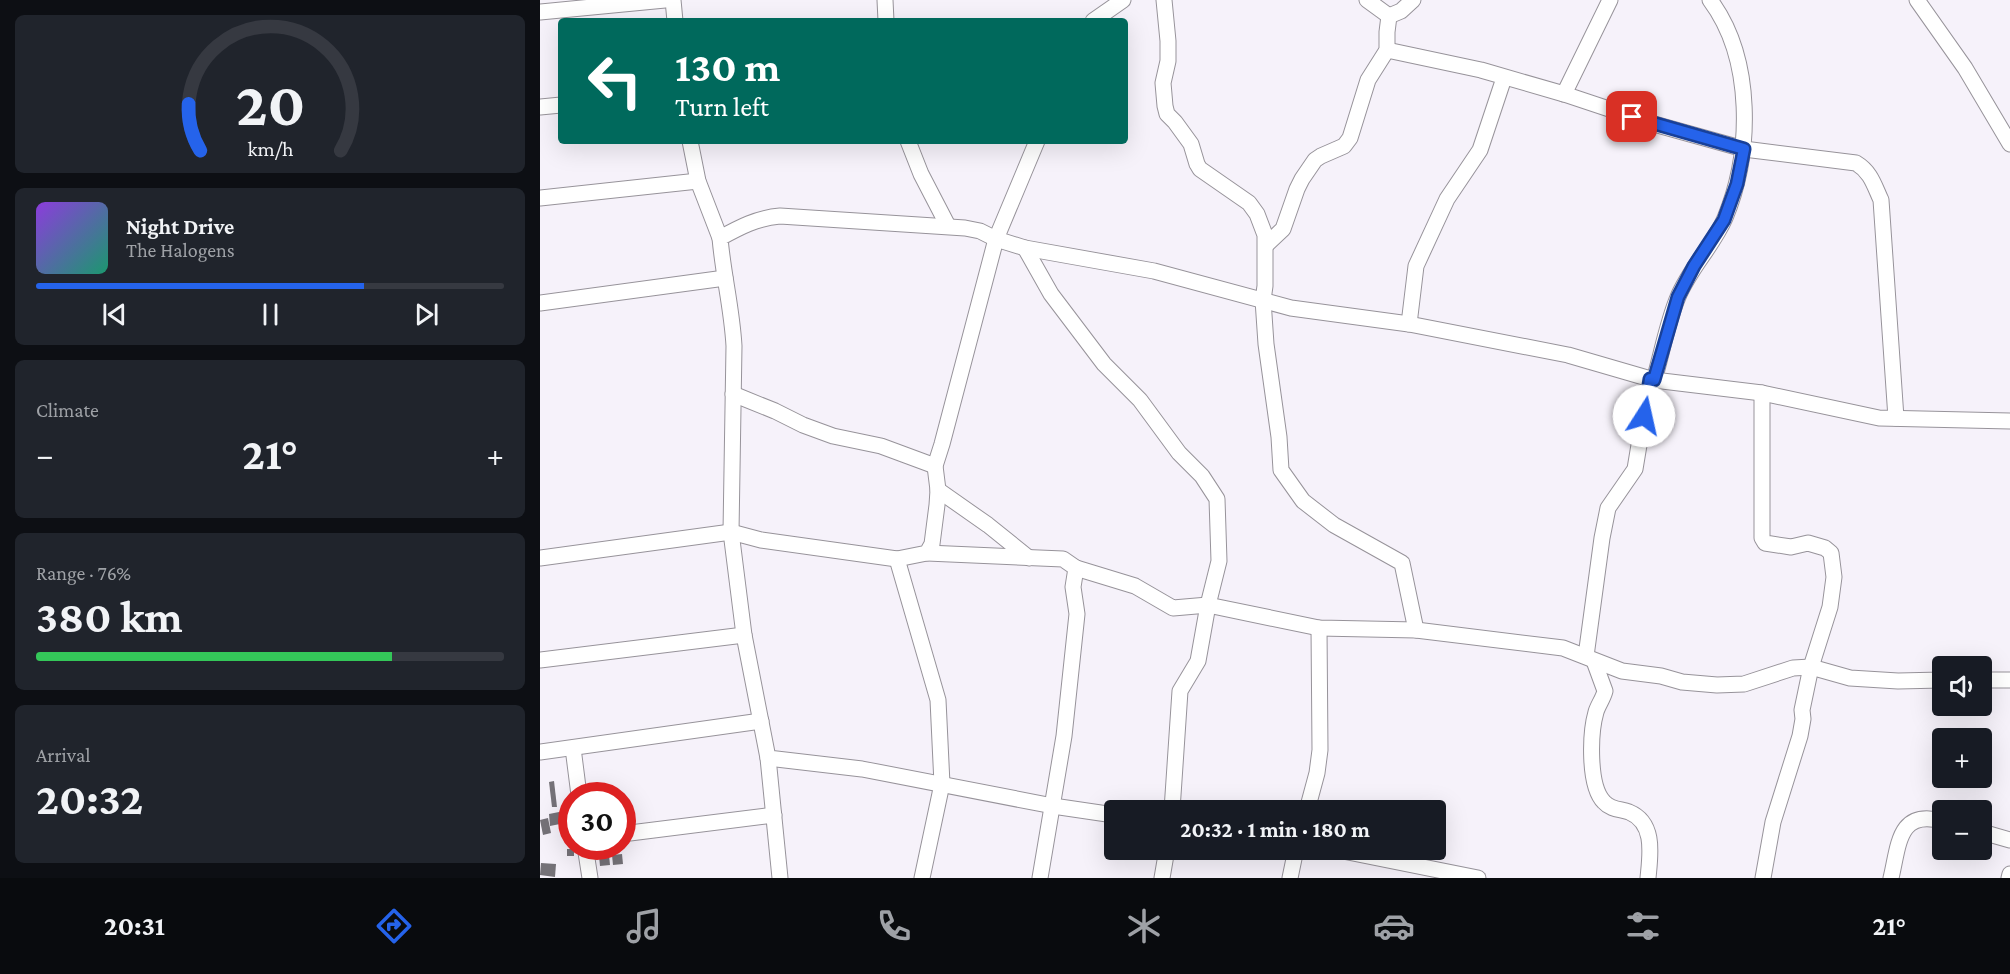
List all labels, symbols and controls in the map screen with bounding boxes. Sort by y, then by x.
icon: left [576,42,654,120]
text: 130 m [675,43,780,90]
text: 20 [235,69,305,138]
pin [1606,91,1657,142]
text: Turn left [675,92,769,122]
icon: arrive [1615,100,1648,133]
text: km/h [247,137,294,161]
text: Night Drive [126,214,234,239]
text: The Halogens [126,239,235,261]
icon: previous [98,298,131,331]
icon: pause [254,298,287,331]
icon: next [410,298,443,331]
position arrow [1612,384,1676,448]
text: Climate [36,399,99,421]
text: 21° [242,429,298,479]
text: − [36,436,53,473]
text: + [487,436,504,473]
text: Range · 76% [36,562,131,584]
text: 380 km [36,592,183,642]
map controls [1932,656,1992,860]
button: sound [1932,656,1992,716]
button: + [1932,728,1992,788]
text: Arrival [36,744,90,766]
text: 20:32 [36,774,143,824]
speed limit sign: 30 [558,782,636,860]
button: − [1932,800,1992,860]
text: 20:32 · 1 min · 180 m [1180,817,1370,842]
icon: directions [373,905,415,947]
icon: music [623,905,665,947]
icon: phone [873,905,915,947]
icon: climate [1123,905,1165,947]
icon: car [1373,905,1415,947]
icon: filters [1622,905,1664,947]
text: 20:31 [104,911,165,941]
text: 21° [1872,911,1906,941]

